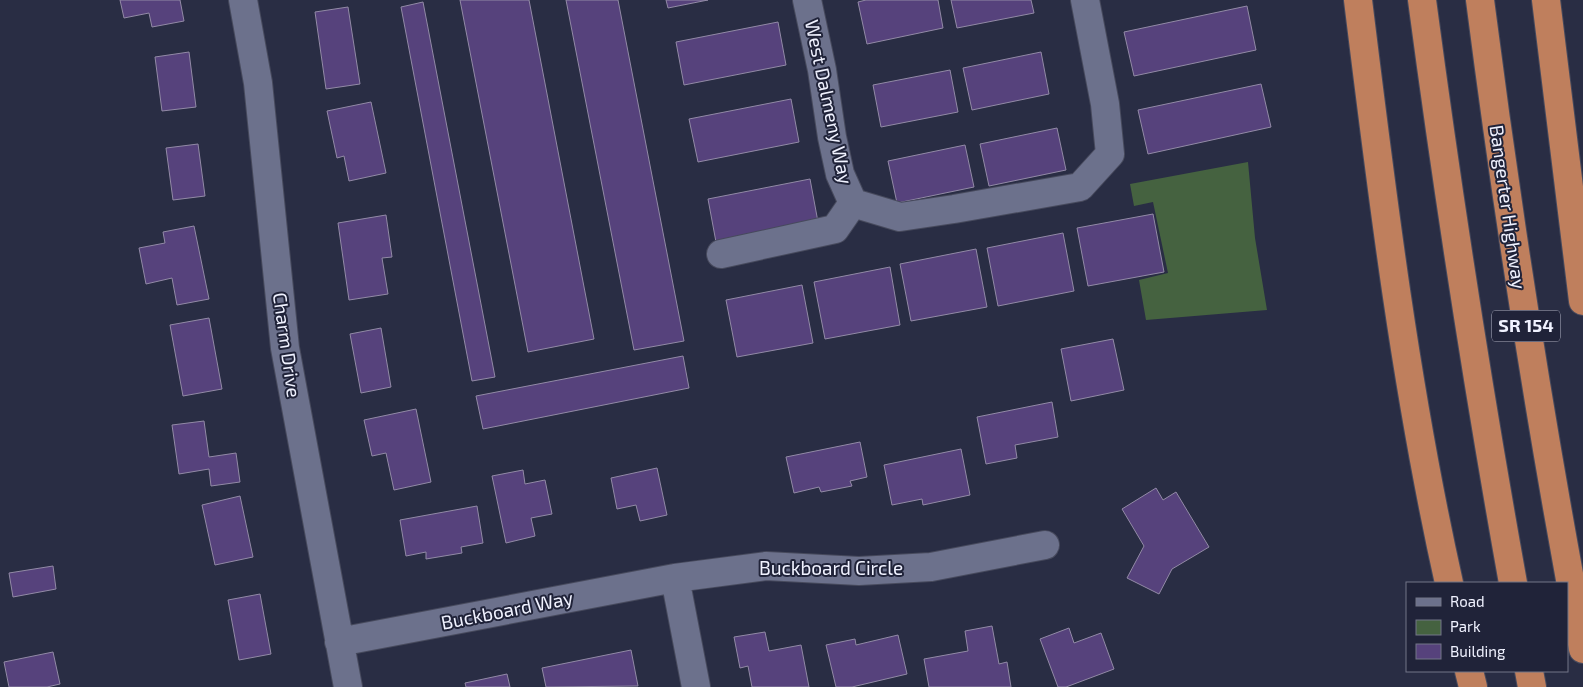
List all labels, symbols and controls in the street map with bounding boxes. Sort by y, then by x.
street label: West Dalmeny Way [801,18,858,186]
street label: Bangerter Highway [1486,123,1531,291]
street label: Charm Drive [269,291,306,399]
road number: SR 154 [1492,310,1560,342]
street label: Buckboard Circle [759,556,903,579]
legend [1406,582,1568,672]
street label: Buckboard Way [439,585,575,634]
text: Road [1450,592,1485,610]
text: Park [1450,617,1481,635]
text: Building [1450,642,1506,660]

